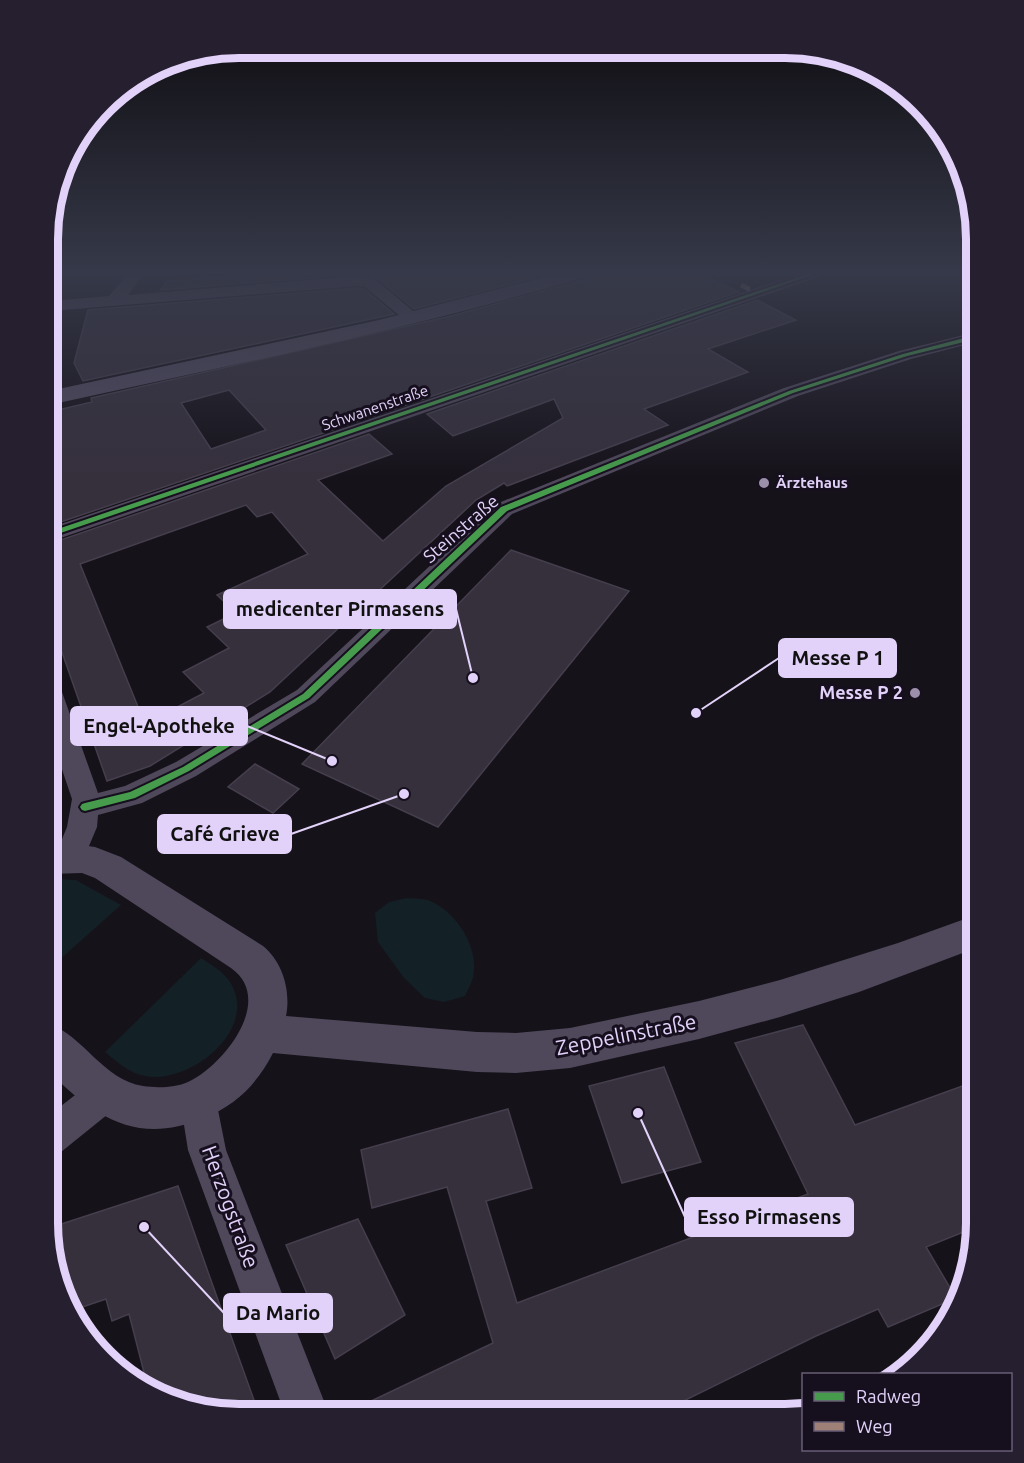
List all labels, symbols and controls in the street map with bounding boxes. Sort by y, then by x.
street label: Schwanenstraße [319,381,430,434]
place label: Ärztehaus [776,474,848,491]
marker: Ärztehaus [757,476,771,490]
street label: Steinstraße [419,490,502,566]
callout: medicenter Pirmasens [224,590,456,628]
text: medicenter Pirmasens [236,597,444,620]
callout: Messe P 1 [779,639,896,677]
text: Messe P 1 [791,646,885,669]
place label: Messe P 2 [819,682,903,702]
marker: Messe P 2 [908,686,922,700]
callout: Engel-Apotheke [71,707,247,745]
text: Engel-Apotheke [83,714,235,737]
callout: Café Grieve [158,815,291,853]
text: Café Grieve [170,822,280,845]
street label: Zeppelinstraße [554,1009,698,1059]
street label: Herzogstraße [198,1142,264,1271]
callout: Esso Pirmasens [685,1198,853,1236]
text: Esso Pirmasens [697,1205,841,1228]
callout: Da Mario [224,1294,332,1332]
text: Da Mario [236,1301,320,1324]
legend [802,1373,1012,1451]
text: Radweg [856,1386,921,1406]
text: Weg [856,1416,893,1436]

